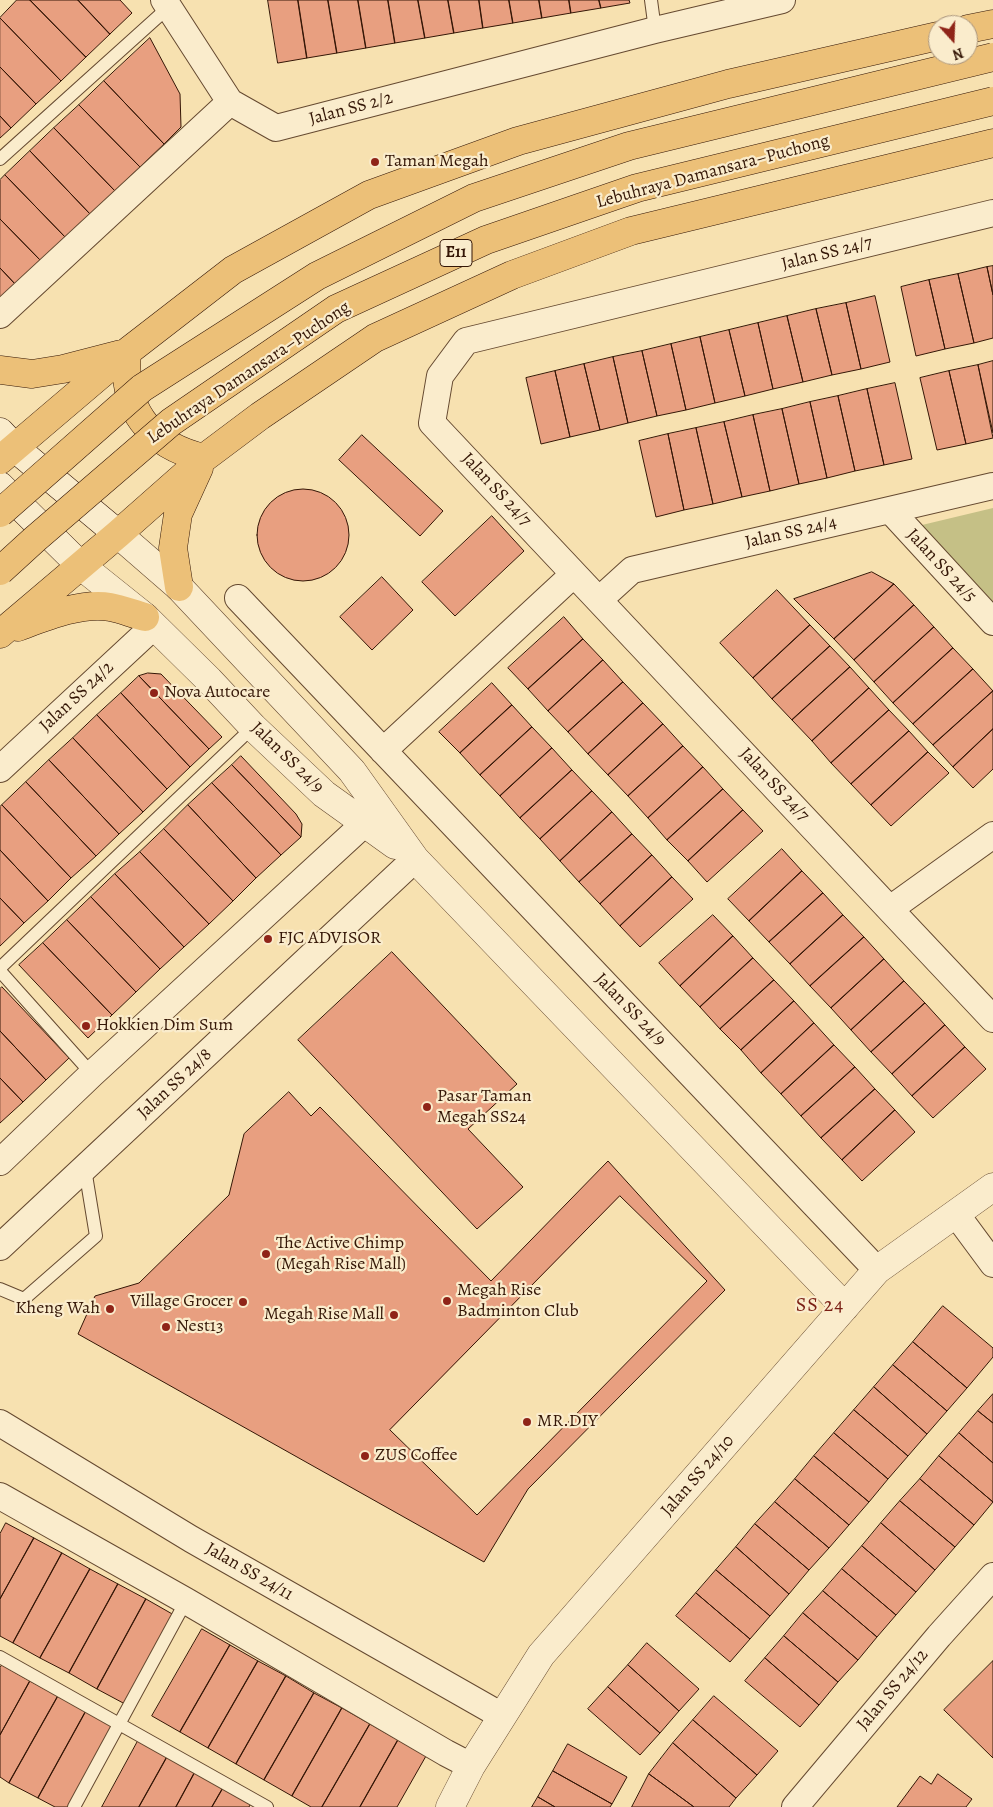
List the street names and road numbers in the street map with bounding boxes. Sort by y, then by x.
street label: Jalan SS 2/2 [307,87,395,131]
street label: Lebuhraya Damansara–Puchong [594,130,832,214]
street label: Jalan SS 24/7 [779,232,875,276]
road number: E11 [440,240,472,266]
street label: Lebuhraya Damansara–Puchong [143,297,355,449]
street label: Jalan SS 24/7 [456,449,536,531]
street label: Jalan SS 24/4 [743,512,839,554]
street label: Jalan SS 24/5 [901,525,981,607]
street label: Jalan SS 24/2 [35,657,119,737]
street label: Jalan SS 24/9 [246,718,328,798]
street label: Jalan SS 24/7 [734,744,814,826]
street label: Jalan SS 24/9 [590,969,670,1051]
street label: Jalan SS 24/8 [133,1044,217,1124]
street label: Jalan SS 24/10 [657,1431,739,1521]
street label: Jalan SS 24/11 [201,1538,297,1606]
street label: Jalan SS 24/12 [853,1645,933,1735]

